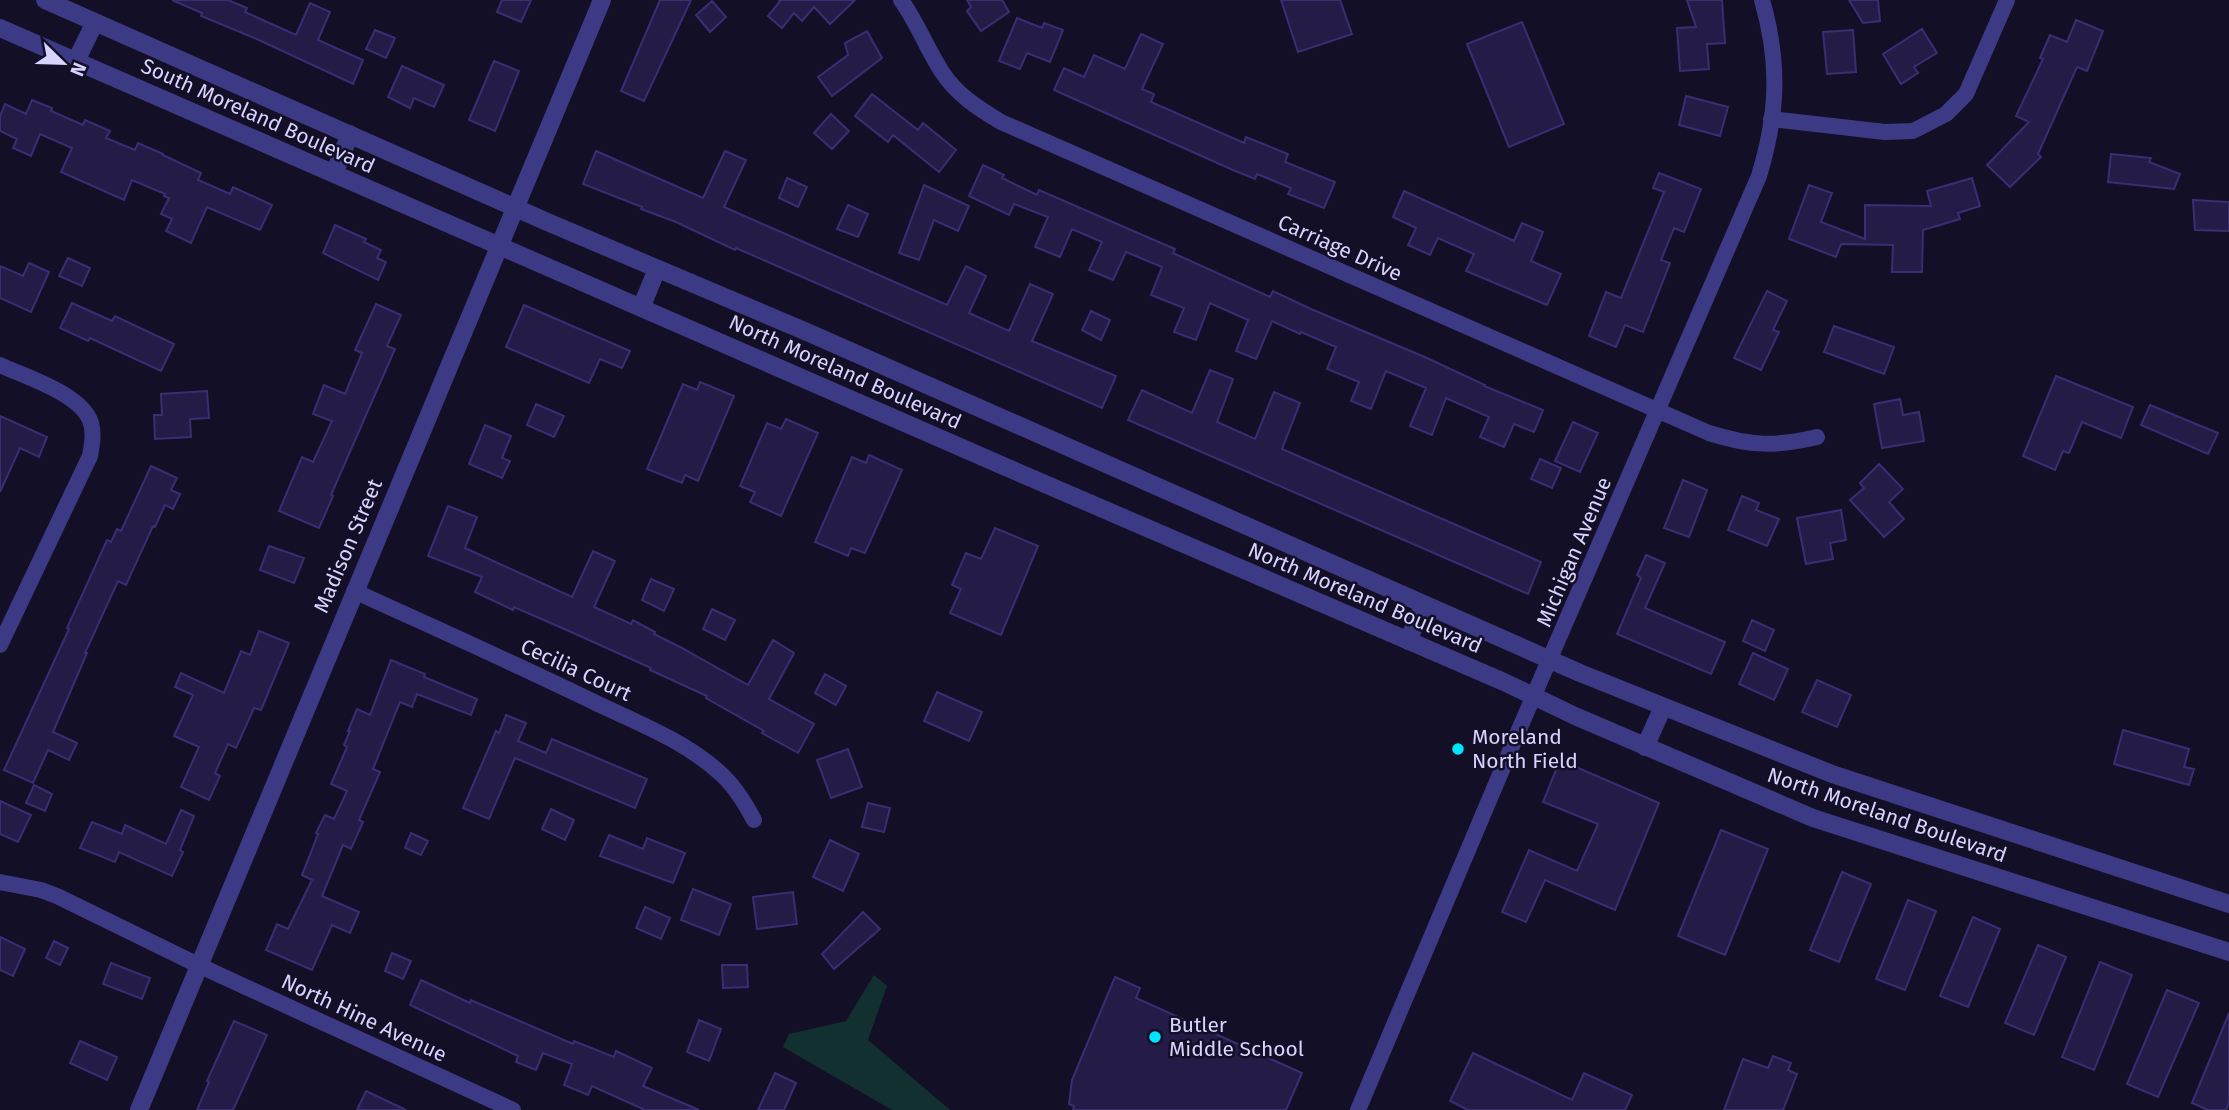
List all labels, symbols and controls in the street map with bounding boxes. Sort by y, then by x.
north arrow [28,28,98,98]
street label: South Moreland Boulevard [137,53,379,179]
text: N [65,59,91,80]
street label: Carriage Drive [1274,209,1406,287]
street label: North Moreland Boulevard [725,309,965,435]
street label: Michigan Avenue [1531,473,1617,631]
street label: Madison Street [308,475,388,617]
street label: North Moreland Boulevard [1244,537,1486,659]
street label: Cecilia Court [516,633,636,707]
place label: Moreland North Field [1472,724,1578,774]
marker: Moreland North Field [1450,741,1466,757]
street label: North Moreland Boulevard [1764,762,2010,868]
street label: North Hine Avenue [277,968,451,1068]
place label: Butler Middle School [1169,1012,1304,1062]
marker: Butler Middle School [1147,1029,1163,1045]

